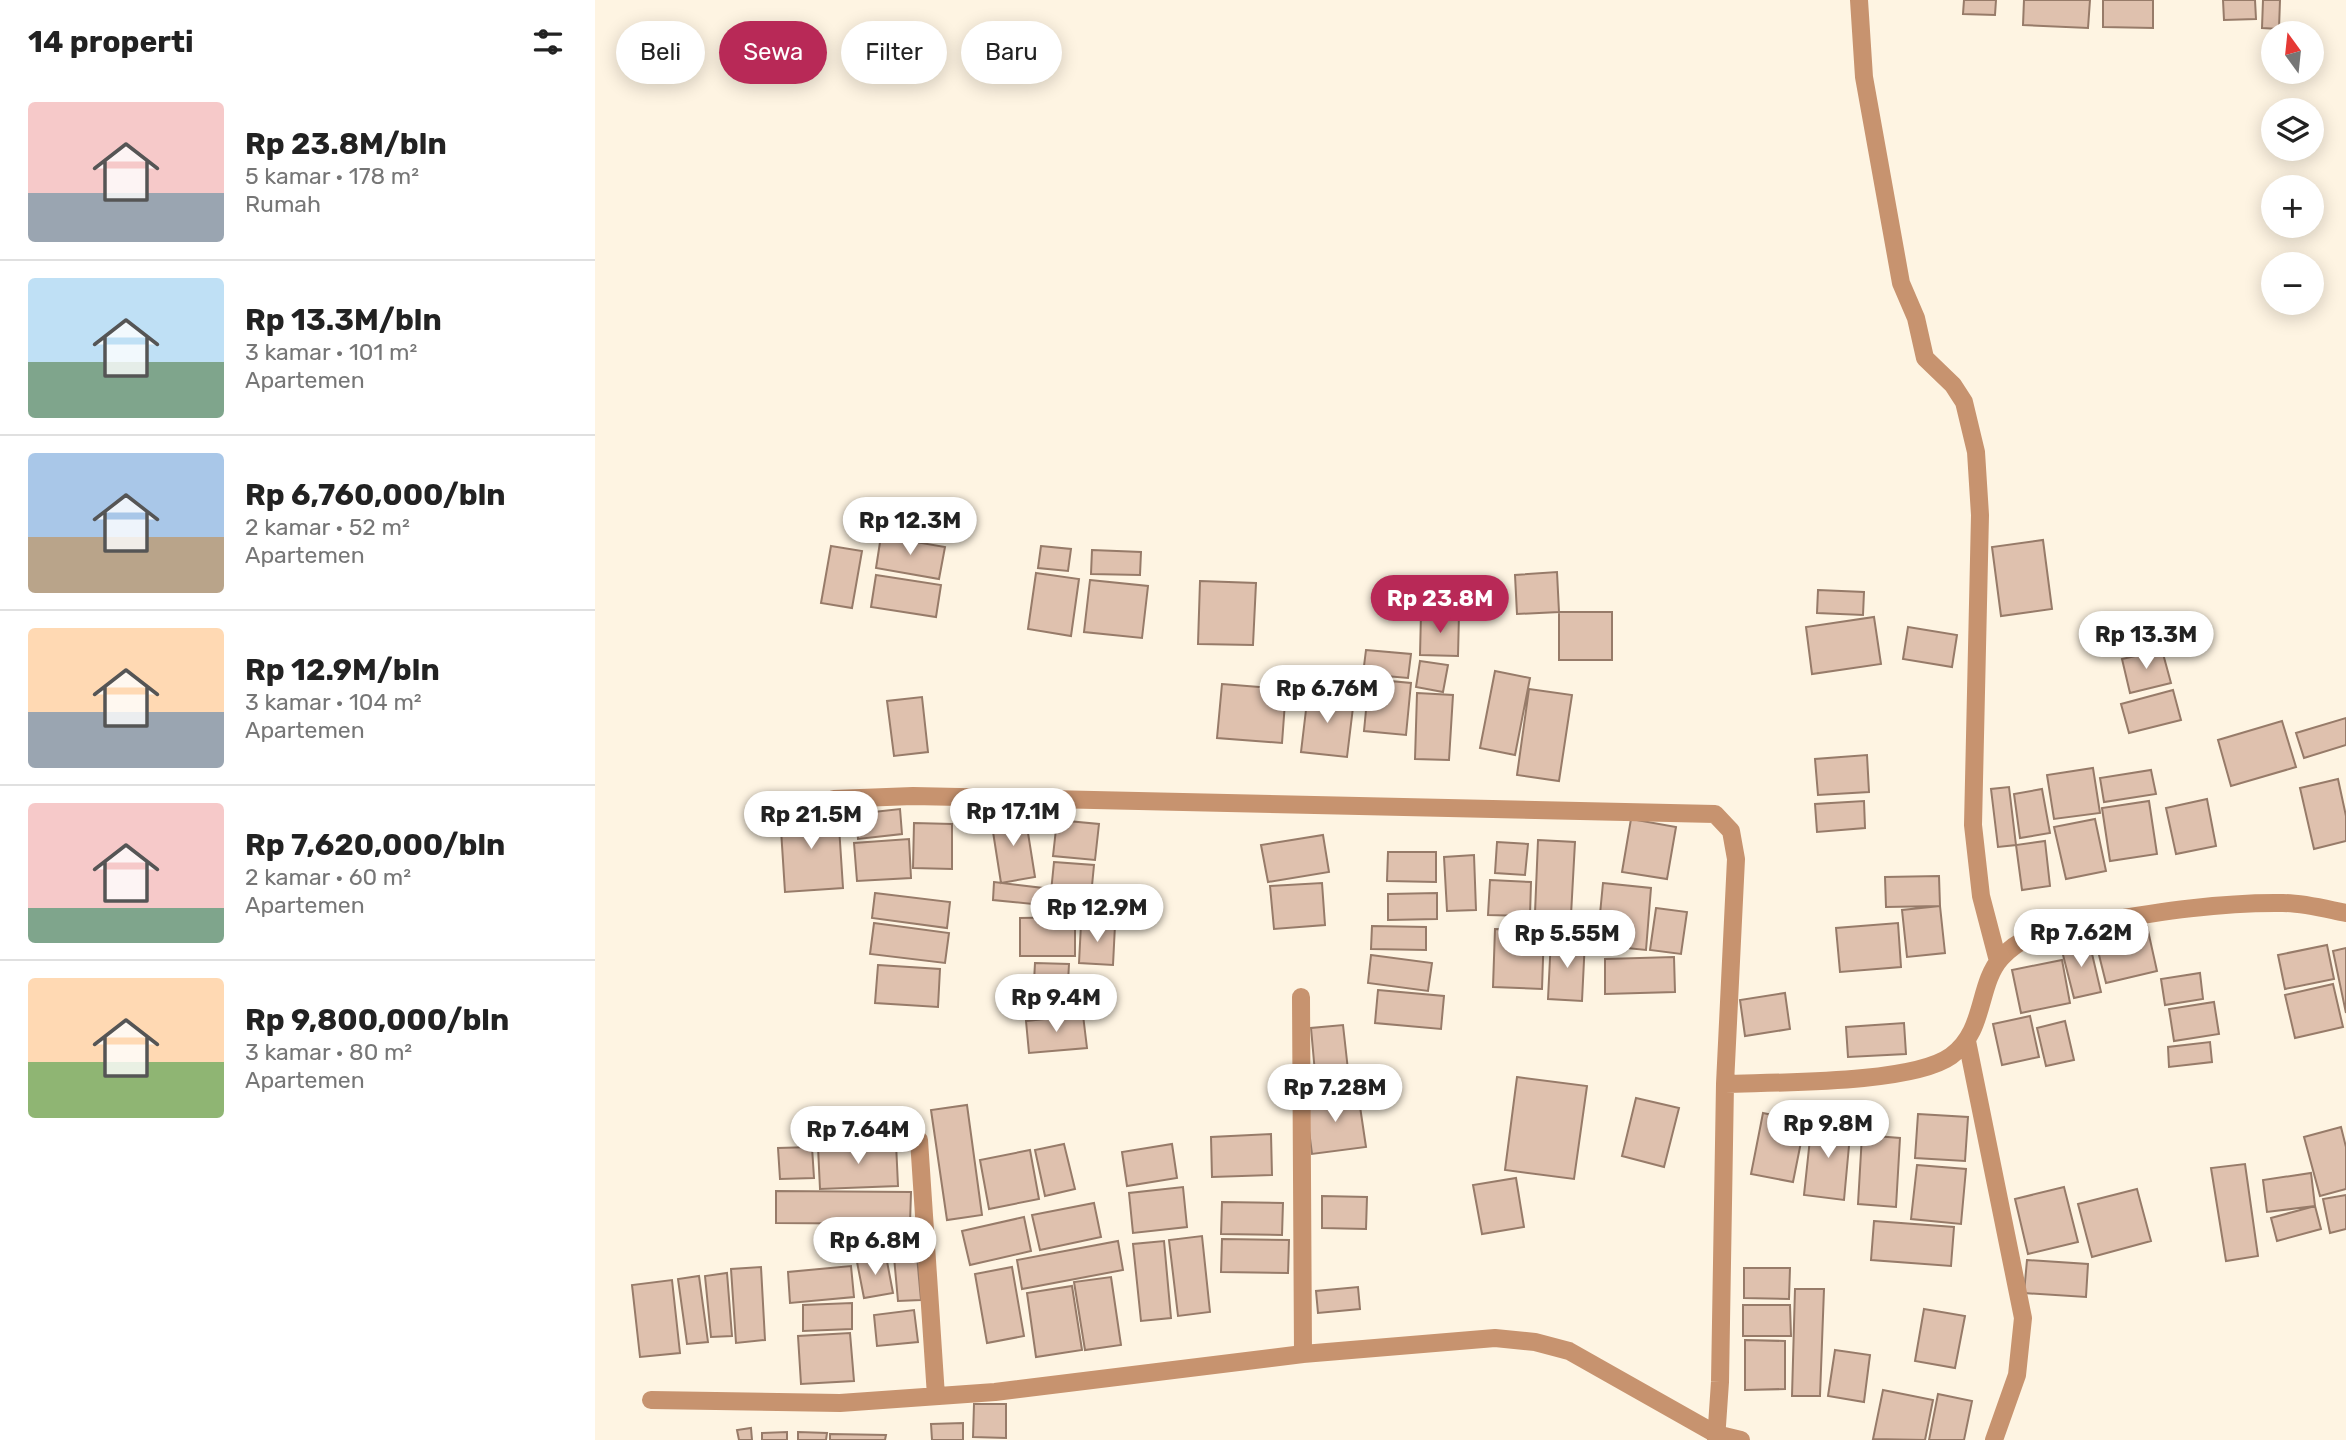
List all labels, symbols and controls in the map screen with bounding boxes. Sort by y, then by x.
chip: Beli [616,21,705,84]
chip: Sewa [719,21,827,84]
chip: Filter [841,21,947,84]
chip: Baru [961,21,1062,84]
north arrow [2261,21,2324,84]
map controls [2261,21,2324,315]
icon: filters [529,23,567,61]
text: 14 properti [28,24,194,60]
button: layers [2261,98,2324,161]
text: Rp 23.8M/bln [245,126,447,162]
icon: home [84,130,168,214]
text: 5 kamar · 178 m² [245,162,419,190]
button: + [2261,175,2324,238]
text: Rumah [245,190,321,218]
button: − [2261,252,2324,315]
text: Rp 13.3M/bln [245,302,442,338]
icon: home [84,306,168,390]
text: 3 kamar · 101 m² [245,338,417,366]
text: Apartemen [245,366,365,394]
text: Rp 6,760,000/bln [245,477,506,513]
icon: home [84,481,168,565]
pin: Rp 12.3M [838,498,982,557]
text: Rp 12.3M [859,506,961,534]
text: 2 kamar · 52 m² [245,513,410,541]
text: Apartemen [245,541,365,569]
pin: Rp 23.8M [1368,576,1512,635]
text: Rp 23.8M [1387,584,1493,612]
pin: Rp 13.3M [2074,612,2218,671]
text: Rp 13.3M [2095,620,2197,648]
text: Rp 12.9M/bln [245,652,440,688]
icon: home [84,656,168,740]
pin: Rp 6.76M [1255,666,1399,725]
text: Rp 6.76M [1276,674,1378,702]
text: 3 kamar · 104 m² [245,688,422,716]
text: Apartemen [245,716,365,744]
pin: Rp 17.1M [941,788,1085,848]
pin: Rp 21.5M [739,792,883,851]
text: Rp 17.1M [966,797,1060,825]
text: Rp 21.5M [760,800,862,828]
text: Rp 7,620,000/bln [245,827,505,863]
icon: home [84,831,168,915]
text: 2 kamar · 60 m² [245,863,411,891]
pin: Rp 12.9M [1025,884,1169,944]
text: Apartemen [245,891,365,919]
text: Rp 12.9M [1046,893,1148,921]
pin: Rp 7.62M [2009,909,2153,969]
pin: Rp 5.55M [1495,911,1639,970]
text: Rp 7.62M [2030,918,2132,946]
text: Rp 5.55M [1514,919,1620,947]
pin: Rp 9.4M [991,974,1121,1034]
text: Rp 9.4M [1011,983,1101,1011]
text: Rp 9,800,000/bln [245,1002,509,1038]
icon: home [84,1006,168,1090]
text: 3 kamar · 80 m² [245,1038,412,1066]
pin: Rp 7.28M [1263,1064,1407,1124]
text: Apartemen [245,1066,365,1094]
text: Rp 7.28M [1283,1073,1387,1101]
pin: Rp 9.8M [1763,1100,1893,1160]
pin: Rp 7.64M [786,1106,930,1166]
text: Rp 9.8M [1783,1109,1873,1137]
text: Rp 7.64M [806,1115,910,1143]
pin: Rp 6.8M [810,1218,940,1277]
text: Rp 6.8M [829,1226,921,1254]

